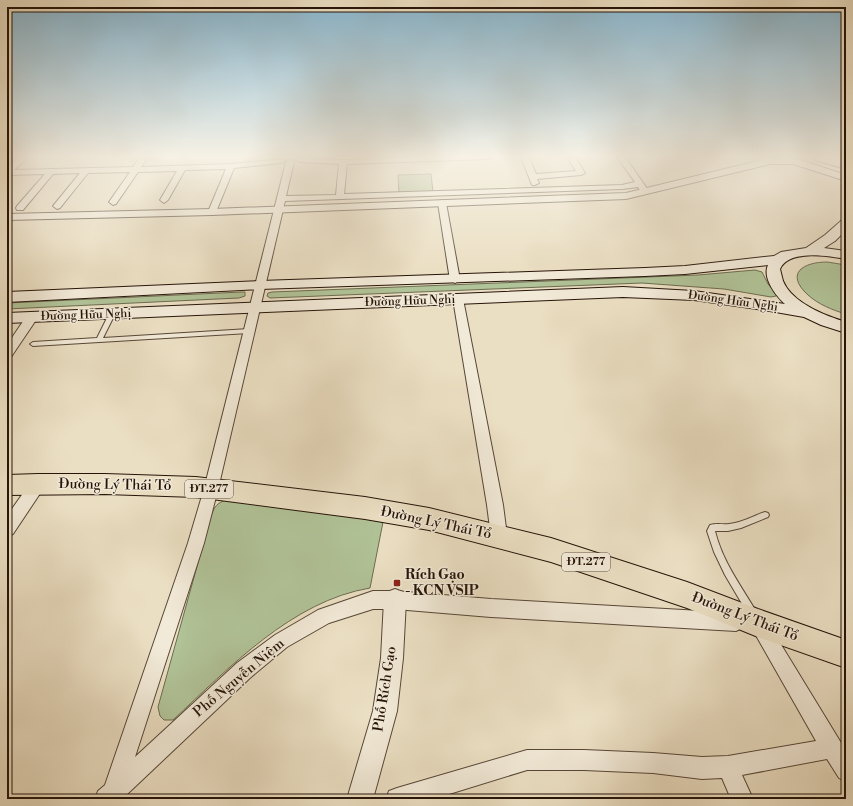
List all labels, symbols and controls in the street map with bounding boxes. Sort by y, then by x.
street label: Đường Hữu Nghị [687,287,779,315]
street label: Đường Hữu Nghị [364,292,456,310]
street label: Đường Hữu Nghị [40,306,132,324]
street label: Đường Lý Thái Tổ [58,475,172,495]
road number: ĐT.277 [185,480,233,498]
street label: Đường Lý Thái Tổ [379,502,493,544]
road number: ĐT.277 [562,553,610,571]
place label: Rích Gạo - KCN VSIP [405,566,479,600]
marker: Rích Gạo - KCN VSIP [392,578,402,588]
street label: Đường Lý Thái Tổ [689,588,801,646]
street label: Phố Nguyễn Niệm [190,635,288,721]
street label: Phố Rích Gạo [369,645,401,733]

